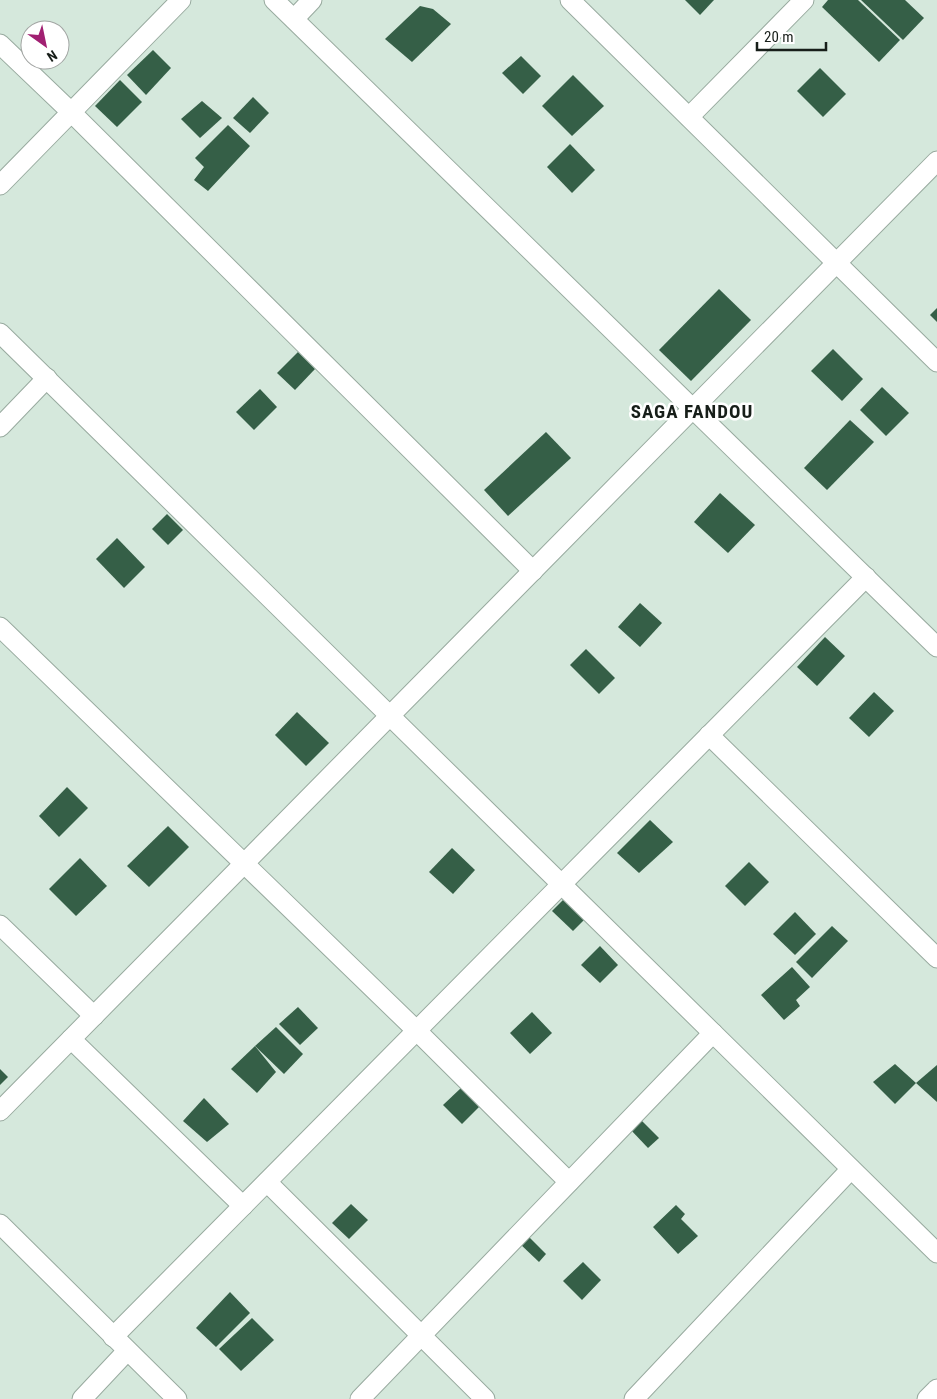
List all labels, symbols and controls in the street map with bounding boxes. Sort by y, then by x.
north arrow [20,20,70,70]
scale bar [757,20,826,52]
text: 20 m [764,28,794,46]
text: N [44,47,60,65]
district label: SAGA FANDOU [631,400,753,423]

